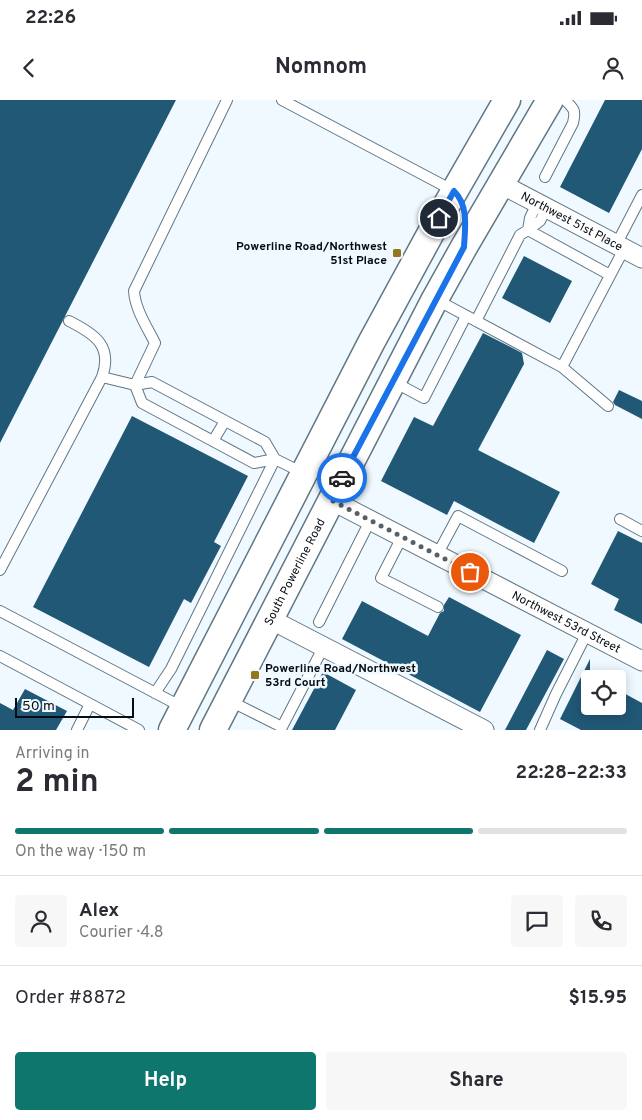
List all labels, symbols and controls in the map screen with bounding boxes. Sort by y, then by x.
text: 22:26 [25,6,76,30]
icon: back [15,54,43,82]
text: Nomnom [275,54,367,81]
icon: person [599,54,627,82]
street label: Northwest 51st Place [518,189,625,255]
pin [418,197,460,239]
icon: home [425,204,453,232]
place label: Powerline Road/Northwest 51st Place [236,239,387,269]
marker: Powerline Road/Northwest 51st Place [391,247,403,259]
courier [317,453,367,503]
icon: car [328,464,356,492]
street label: South Powerline Road [261,516,330,629]
pin [449,551,491,593]
icon: bag [456,558,484,586]
street label: Northwest 53rd Street [509,588,623,658]
place label: Powerline Road/Northwest 53rd Court [265,661,416,691]
marker: Powerline Road/Northwest 53rd Court [249,669,261,681]
map controls [581,670,626,715]
button: locate [581,670,626,715]
scale bar [15,695,134,718]
text: 50 m [22,698,55,715]
text: Arriving in [15,744,90,764]
text: 22:28–22:33 [516,761,627,785]
text: 2 min [15,763,99,803]
text: On the way · 150 m [15,842,146,862]
button: person [15,895,67,947]
button: chat [511,895,563,947]
button: phone [575,895,627,947]
text: Alex [79,899,119,923]
text: Courier · 4.8 [79,923,163,943]
text: Order #8872 [15,986,126,1010]
text: $15.95 [568,986,627,1010]
button: Help [15,1052,316,1110]
button: Share [326,1052,627,1110]

